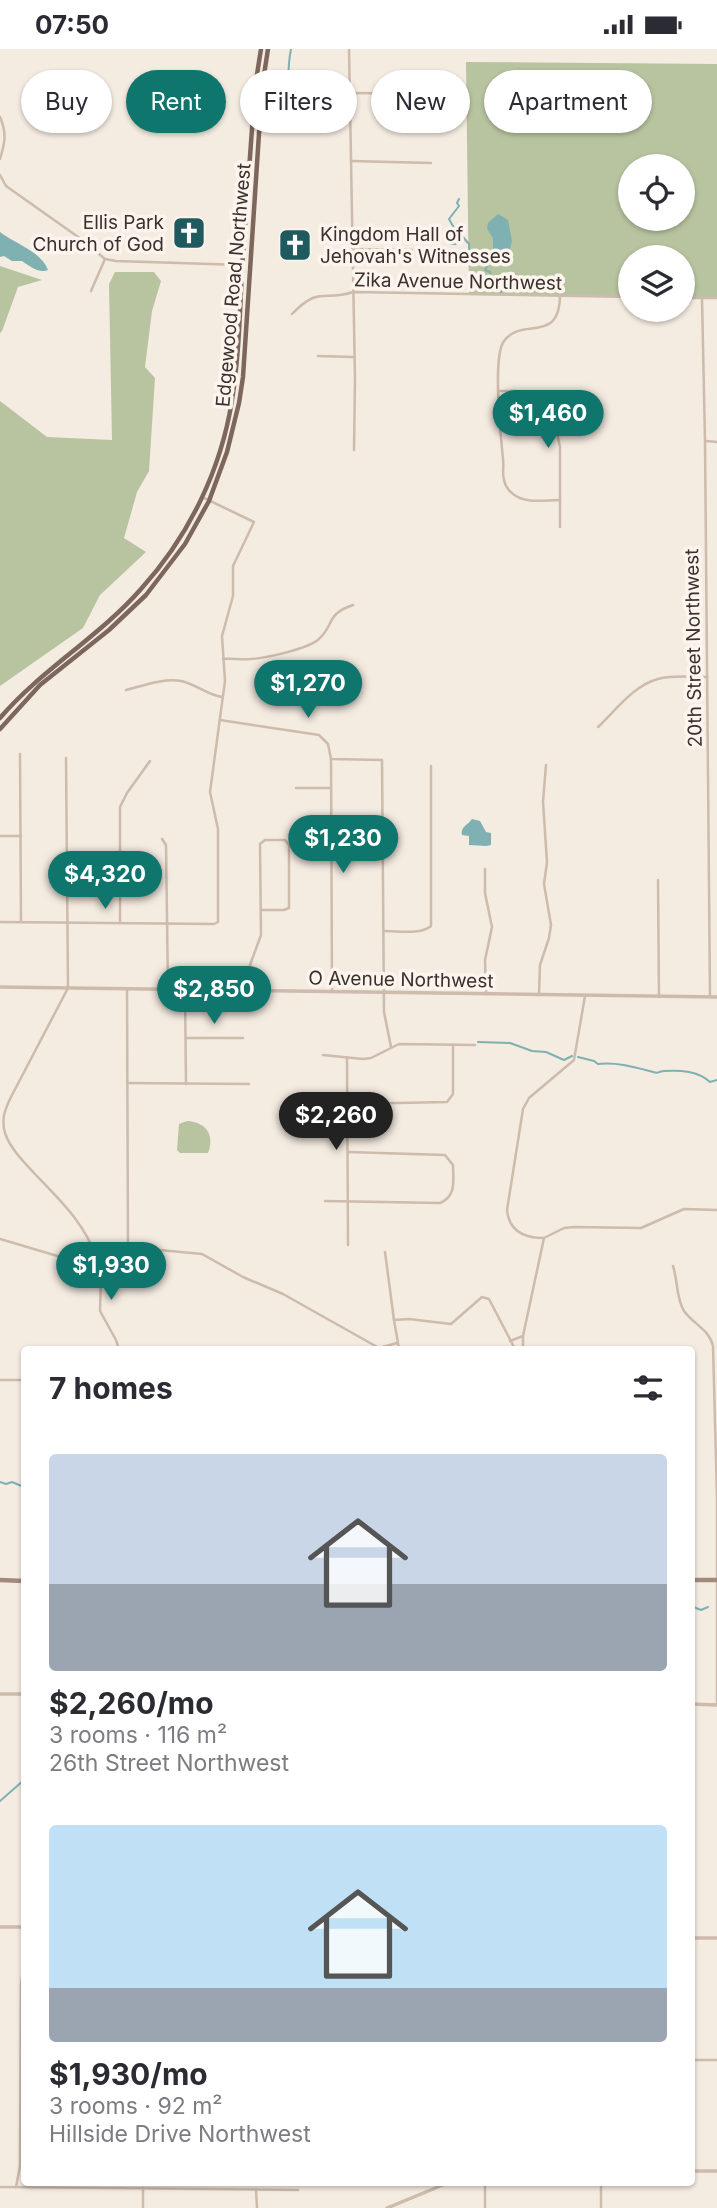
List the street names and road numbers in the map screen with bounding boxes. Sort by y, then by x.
street label: Edgewood Road Northwest [211,162,256,408]
street label: Zika Avenue Northwest [354,268,562,295]
street label: 20th Street Northwest [680,548,707,748]
street label: O Avenue Northwest [308,966,494,993]

